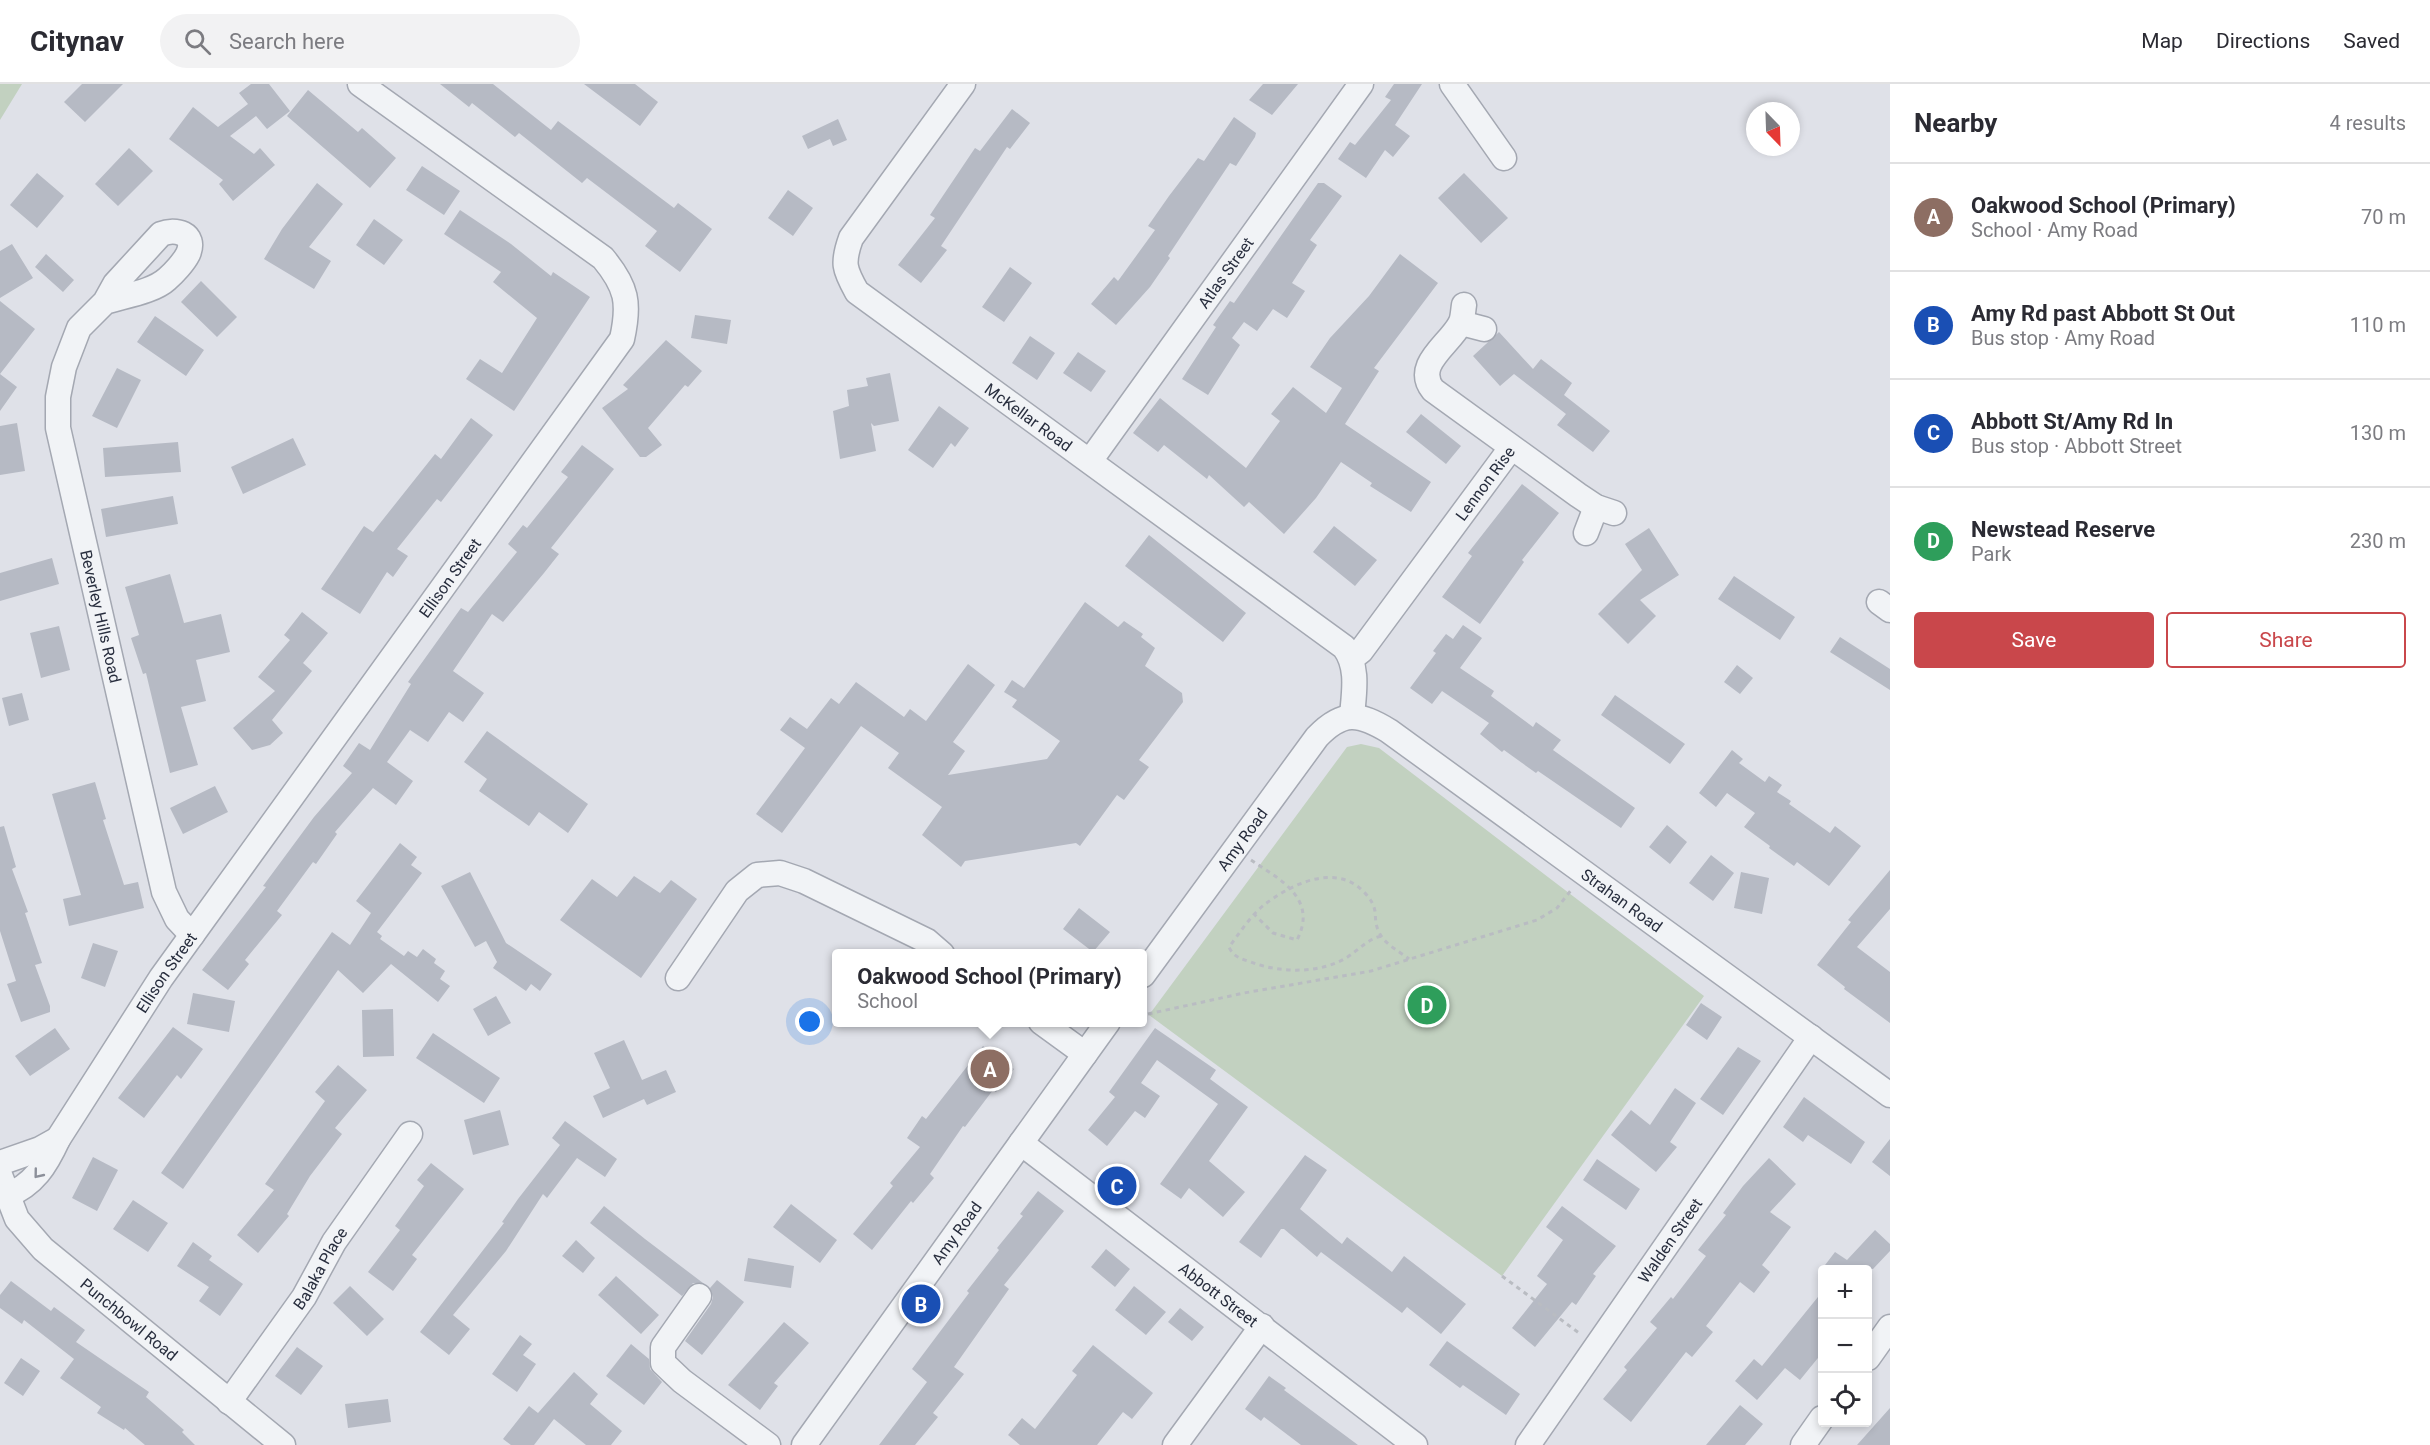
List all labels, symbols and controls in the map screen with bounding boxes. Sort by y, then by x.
search box [160,14,580,68]
text: Citynav [30,25,124,58]
icon: search [181,25,214,58]
text: Search here [229,29,345,54]
text: Map [2141,29,2183,53]
text: Directions [2216,29,2310,53]
text: Saved [2343,29,2400,53]
north arrow [1746,102,1800,156]
text: Nearby [1914,108,1997,138]
text: 4 results [2330,111,2406,135]
text: Oakwood School (Primary) [1971,193,2236,218]
text: A [1927,205,1940,229]
text: 70 m [2361,205,2406,229]
text: School · Amy Road [1971,218,2138,242]
street label: Atlas Street [1194,234,1257,312]
text: Amy Rd past Abbott St Out [1971,301,2235,326]
text: B [1927,313,1940,337]
text: 110 m [2350,313,2406,337]
text: Bus stop · Amy Road [1971,326,2155,350]
street label: McKellar Road [981,379,1076,455]
text: Abbott St/Amy Rd In [1971,409,2173,434]
text: C [1927,421,1940,445]
text: 130 m [2350,421,2406,445]
text: Bus stop · Abbott Street [1971,434,2182,458]
street label: Lennon Rise [1451,443,1519,524]
text: Newstead Reserve [1971,517,2155,542]
text: D [1927,529,1940,553]
text: 230 m [2350,529,2406,553]
street label: Ellison Street [415,534,485,621]
text: Park [1971,542,2011,566]
street label: Beverley Hills Road [77,548,125,685]
button: Save [1914,612,2154,668]
button: Share [2166,612,2406,668]
street label: Amy Road [1213,804,1271,874]
street label: Strahan Road [1578,864,1666,936]
street label: Ellison Street [132,929,200,1016]
popup [832,949,1147,1027]
text: Oakwood School (Primary) [857,964,1122,989]
pin: D [1408,982,1446,1028]
text: School [857,989,918,1013]
your location [795,1007,824,1036]
pin: A [970,1046,1010,1092]
pin: C [1098,1164,1136,1208]
one-way arrow [35,1167,46,1178]
street label: Walden Street [1634,1194,1706,1287]
street label: Amy Road [927,1198,985,1268]
street label: Balaka Place [289,1223,351,1313]
street label: Abbott Street [1175,1258,1262,1331]
map controls [1818,1265,1872,1427]
button: + [1818,1265,1872,1319]
street label: Punchbowl Road [77,1274,181,1365]
pin: B [902,1282,940,1326]
button: − [1818,1319,1872,1373]
button: locate [1818,1373,1872,1427]

